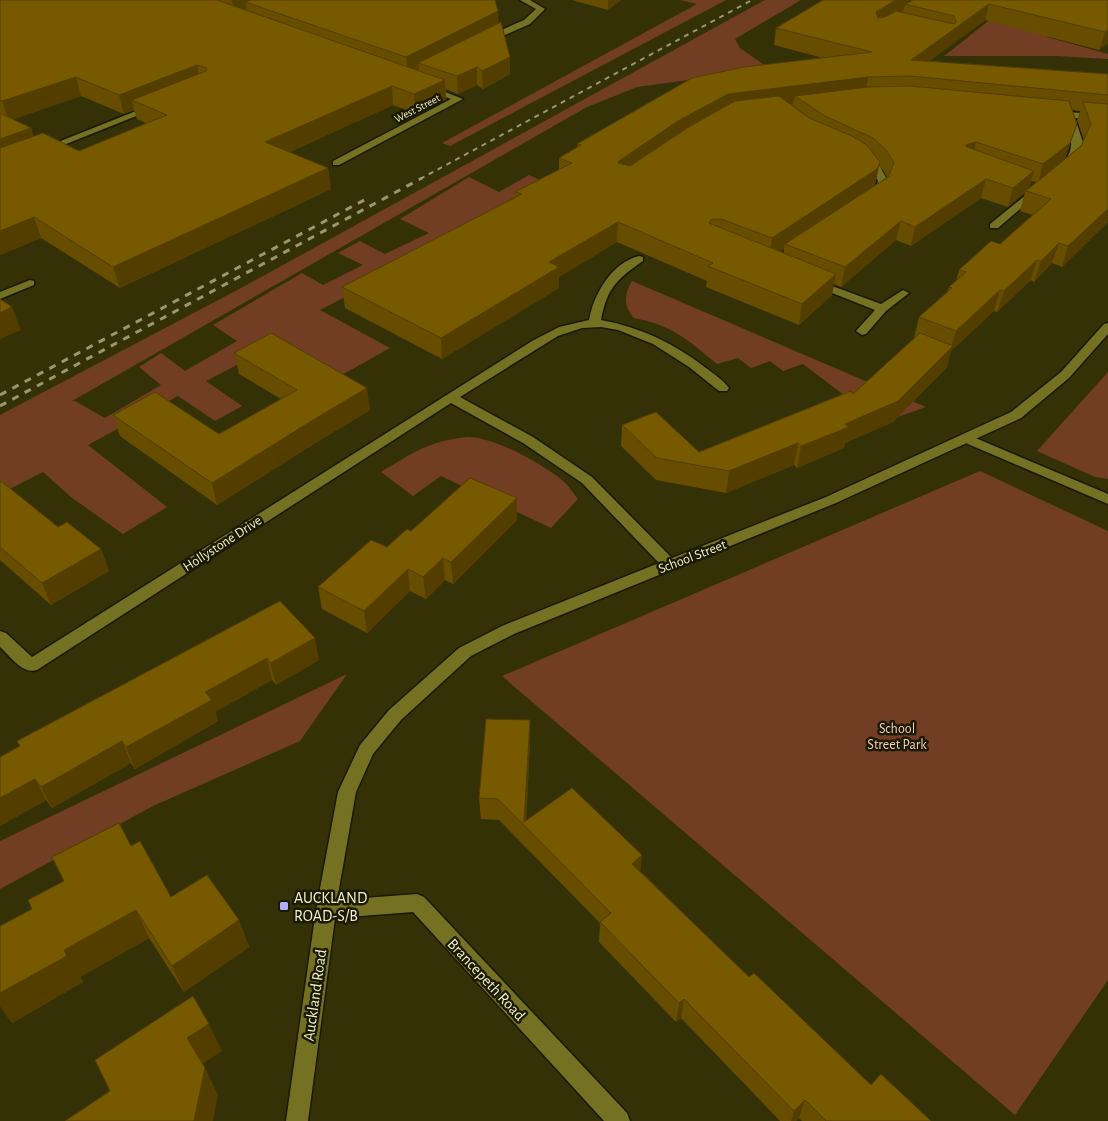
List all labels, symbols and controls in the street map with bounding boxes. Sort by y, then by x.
street label: West Street [393,92,442,125]
street label: Hollystone Drive [181,513,264,574]
street label: School Street [656,537,729,576]
park label: School Street Park [867,722,927,752]
place label: AUCKLAND ROAD-S/B [294,890,367,924]
marker: AUCKLAND ROAD-S/B [278,900,290,912]
street label: Brancepeth Road [444,936,528,1024]
street label: Auckland Road [301,948,329,1042]

